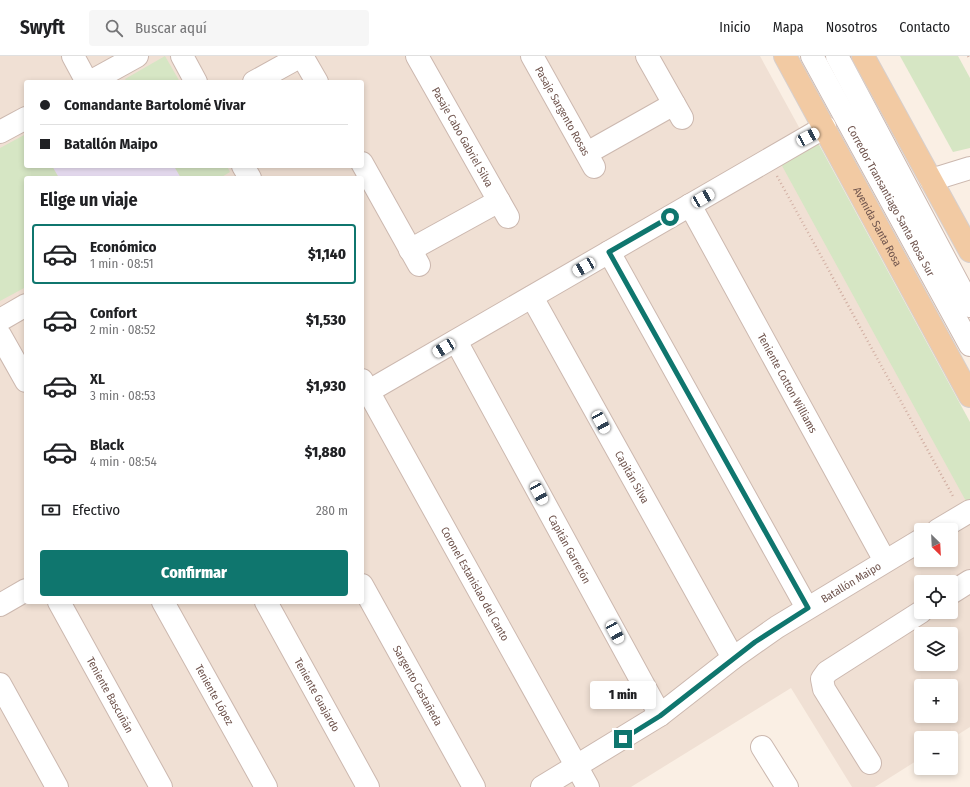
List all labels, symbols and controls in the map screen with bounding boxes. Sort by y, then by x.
search box [89,10,369,46]
text: Swyft [20,16,65,39]
icon: search [103,17,125,39]
text: Buscar aquí [135,19,207,37]
text: Inicio [719,19,751,36]
text: Mapa [773,19,804,36]
text: Nosotros [826,19,877,36]
text: Contacto [899,19,950,36]
street label: Pasaje Sargento Rosas [532,64,593,158]
street label: Pasaje Cabo Gabriel Silva [429,85,496,189]
text: Comandante Bartolomé Vivar [64,96,246,114]
street label: Corredor Transantiago Santa Rosa Sur [844,123,937,279]
car [795,126,821,148]
text: Batallón Maipo [64,135,158,153]
street label: Avenida Santa Rosa [850,185,904,269]
car [690,187,716,209]
text: Elige un viaje [40,189,138,211]
route start [661,208,679,226]
icon: car [42,236,78,272]
text: Económico [90,238,157,256]
text: $1,140 [308,245,346,263]
text: 1 min · 08:51 [90,256,154,271]
car [571,256,597,278]
icon: car [42,302,78,338]
text: Confort [90,304,137,322]
text: $1,530 [306,311,346,329]
text: 2 min · 08:52 [90,322,155,337]
street label: Teniente Cotton Williams [755,331,820,436]
car [431,337,457,359]
icon: car [42,368,78,404]
text: XL [90,370,105,388]
text: $1,930 [306,377,346,395]
text: 3 min · 08:53 [90,388,156,403]
car [590,409,612,435]
icon: car [42,434,78,470]
text: Black [90,436,124,454]
text: $1,880 [305,443,346,461]
street label: Capitán Silva [612,449,652,506]
text: 4 min · 08:54 [90,454,157,469]
car [528,480,550,506]
icon: cash [40,499,62,521]
text: Efectivo [72,501,120,519]
text: 280 m [316,503,348,518]
street label: Capitán Garretón [545,513,593,586]
north arrow [914,523,958,567]
map controls [914,523,958,775]
street label: Coronel Estanislao del Canto [438,525,512,644]
button: Confirmar [40,550,348,596]
street label: Batallón Maipo [819,560,884,606]
button: locate [914,575,958,619]
car [604,619,626,645]
button: layers [914,627,958,671]
street label: Sargento Castañeda [390,643,445,728]
street label: Teniente Bascuñán [84,655,136,735]
street label: Teniente Guajardo [291,656,342,734]
street label: Teniente López [192,662,236,728]
button: + [914,679,958,723]
callout: 1 min [590,681,656,709]
text: 1 min [609,687,637,702]
route end [614,730,632,748]
button: − [914,731,958,775]

